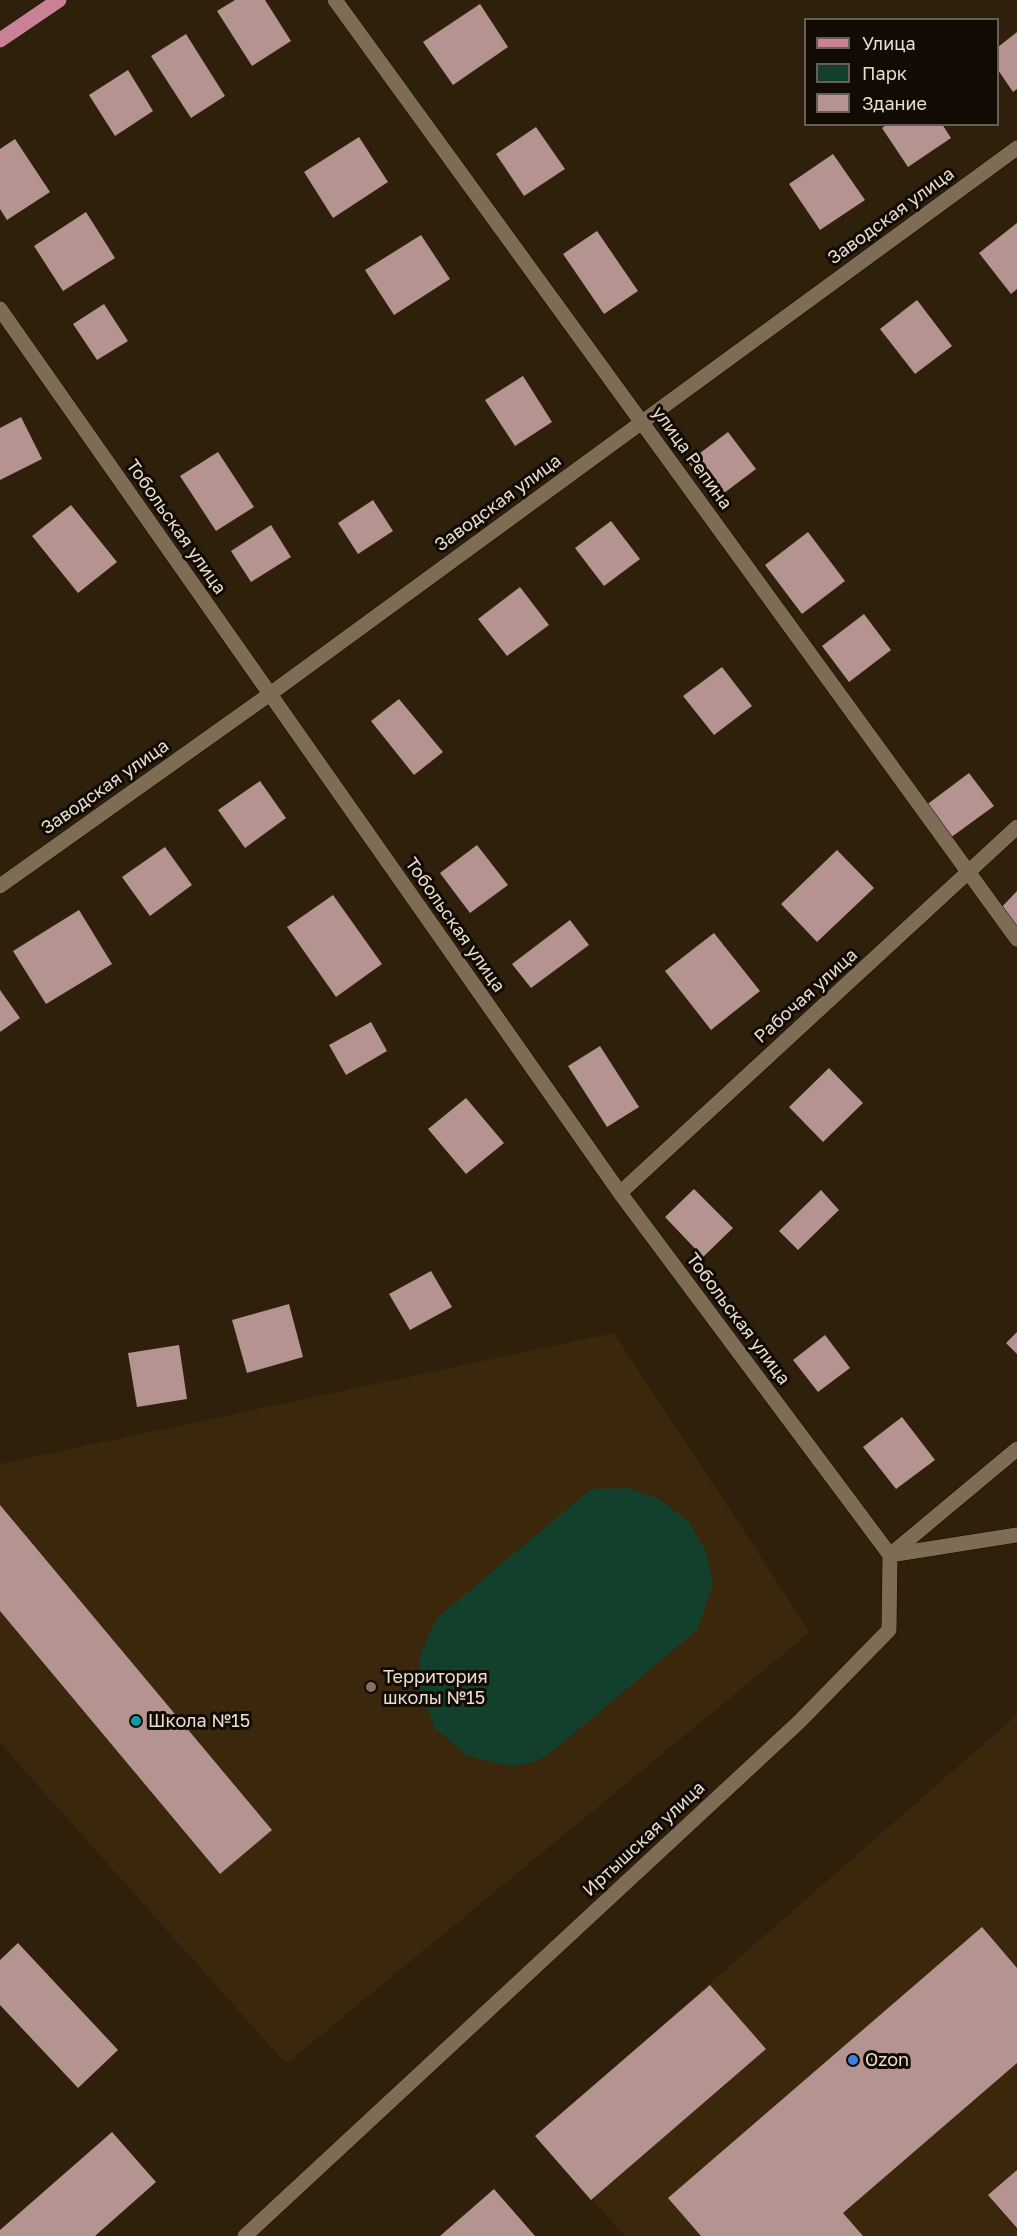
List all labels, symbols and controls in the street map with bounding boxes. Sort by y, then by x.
legend [804,18,999,126]
text: Улица [862,32,916,54]
text: Парк [862,62,907,84]
text: Здание [862,92,927,114]
street label: Заводская улица [824,163,958,269]
street label: улица Репина [647,402,737,514]
street label: Заводская улица [431,450,565,556]
street label: Тобольская улица [121,455,231,599]
street label: Заводская улица [37,735,173,839]
street label: Тобольская улица [400,853,510,997]
street label: Рабочая улица [750,944,862,1048]
street label: Тобольская улица [681,1249,795,1389]
place label: Территория школы №15 [383,1666,488,1708]
marker: Территория школы №15 [364,1680,378,1694]
place label: Школа №15 [148,1710,250,1732]
marker: Школа №15 [129,1714,143,1728]
street label: Иртышская улица [579,1777,709,1901]
place label: Ozon [865,2049,909,2071]
marker: Ozon [846,2053,860,2067]

